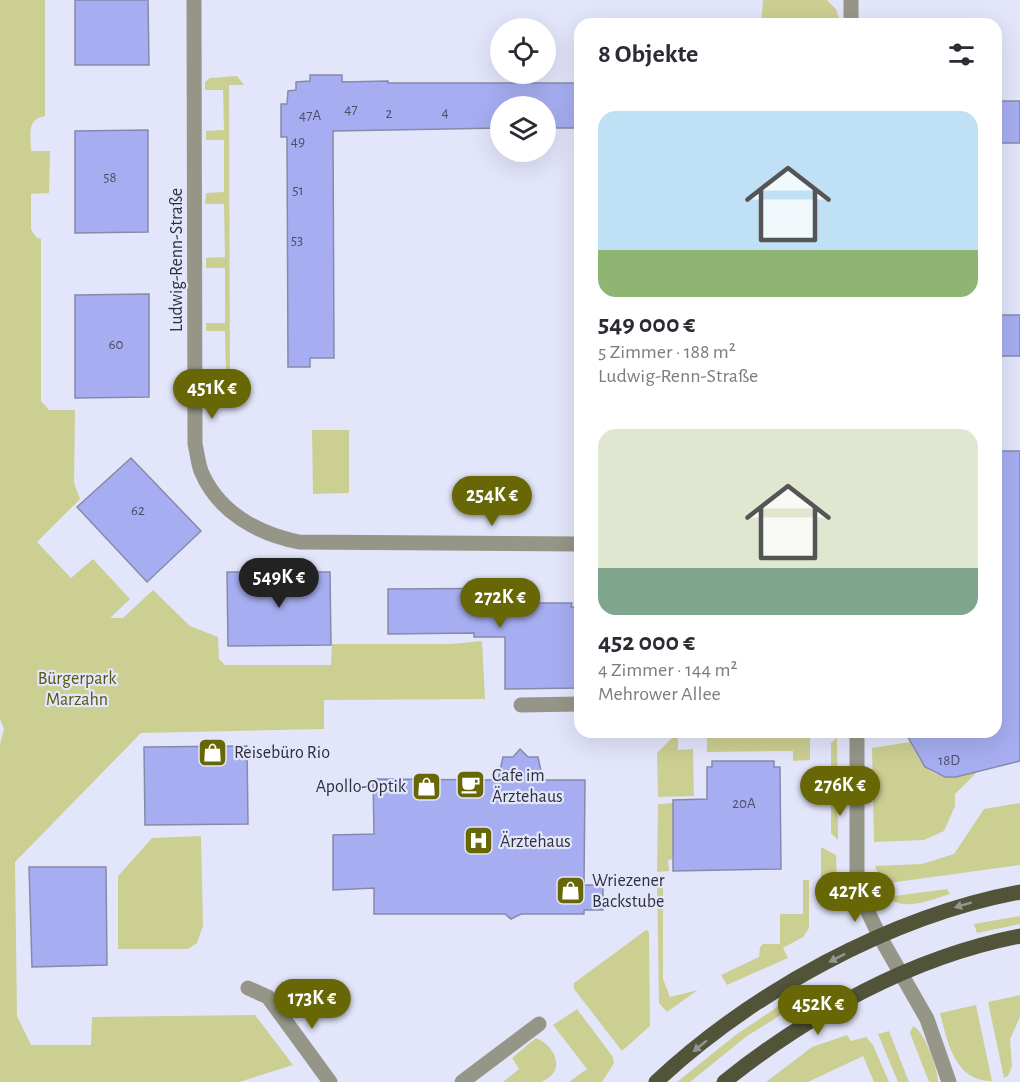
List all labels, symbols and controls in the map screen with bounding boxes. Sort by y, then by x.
map controls [490,18,556,162]
button: locate [490,18,556,84]
icon: filters [945,38,978,71]
text: 8 Objekte [598,41,698,67]
button: layers [490,96,556,162]
house number: 47 [344,102,358,117]
house number: 4 [441,105,449,120]
house number: 2 [386,106,393,121]
house number: 47A [299,108,321,123]
house number: 49 [291,134,305,149]
icon: home [734,150,842,258]
house number: 58 [103,170,117,185]
house number: 51 [292,183,304,198]
street label: Ludwig-Renn-Straße [168,188,186,332]
house number: 53 [291,233,303,248]
text: 549 000 € [598,311,696,337]
house number: 60 [109,337,124,352]
text: 5 Zimmer · 188 m² [598,342,736,362]
text: Ludwig-Renn-Straße [598,366,758,386]
pin: 451K € [163,369,261,420]
text: 451K € [187,378,237,398]
icon: home [734,468,842,576]
pin: 254K € [443,476,541,527]
text: 254K € [466,485,518,505]
house number: 62 [131,503,145,518]
pin: 549K € [230,558,328,609]
text: 549K € [253,567,305,587]
pin: 272K € [451,578,549,629]
text: 272K € [474,587,526,607]
text: 452 000 € [598,629,695,655]
text: 4 Zimmer · 144 m² [598,660,737,680]
park label: Bürgerpark Marzahn [38,670,117,709]
text: Mehrower Allee [598,684,721,704]
shop icon: Reisebüro Rio [197,736,229,768]
place label: Reisebüro Rio [234,744,330,762]
house number: 18D [938,753,960,768]
pin: 276K € [791,766,889,817]
place label: Cafe im Ärztehaus [492,767,563,806]
cafe icon: Cafe im Ärztehaus [455,769,487,801]
shop icon: Apollo-Optik [411,770,443,802]
text: 276K € [814,775,866,795]
place label: Apollo-Optik [316,778,407,796]
house number: 20A [732,796,756,811]
hospital icon: Ärztehaus [463,825,495,857]
place label: Ärztehaus [500,831,571,851]
place label: Wriezener Backstube [592,872,665,911]
pin: 427K € [806,872,904,923]
shop icon: Wriezener Backstube [555,874,587,906]
text: 427K € [829,881,881,901]
one-way arrow [954,901,972,910]
one-way arrow [828,953,845,963]
pin: 173K € [263,979,361,1030]
pin: 452K € [769,985,867,1036]
text: 173K € [288,988,336,1008]
text: 452K € [792,994,844,1014]
one-way arrow [693,1040,708,1052]

